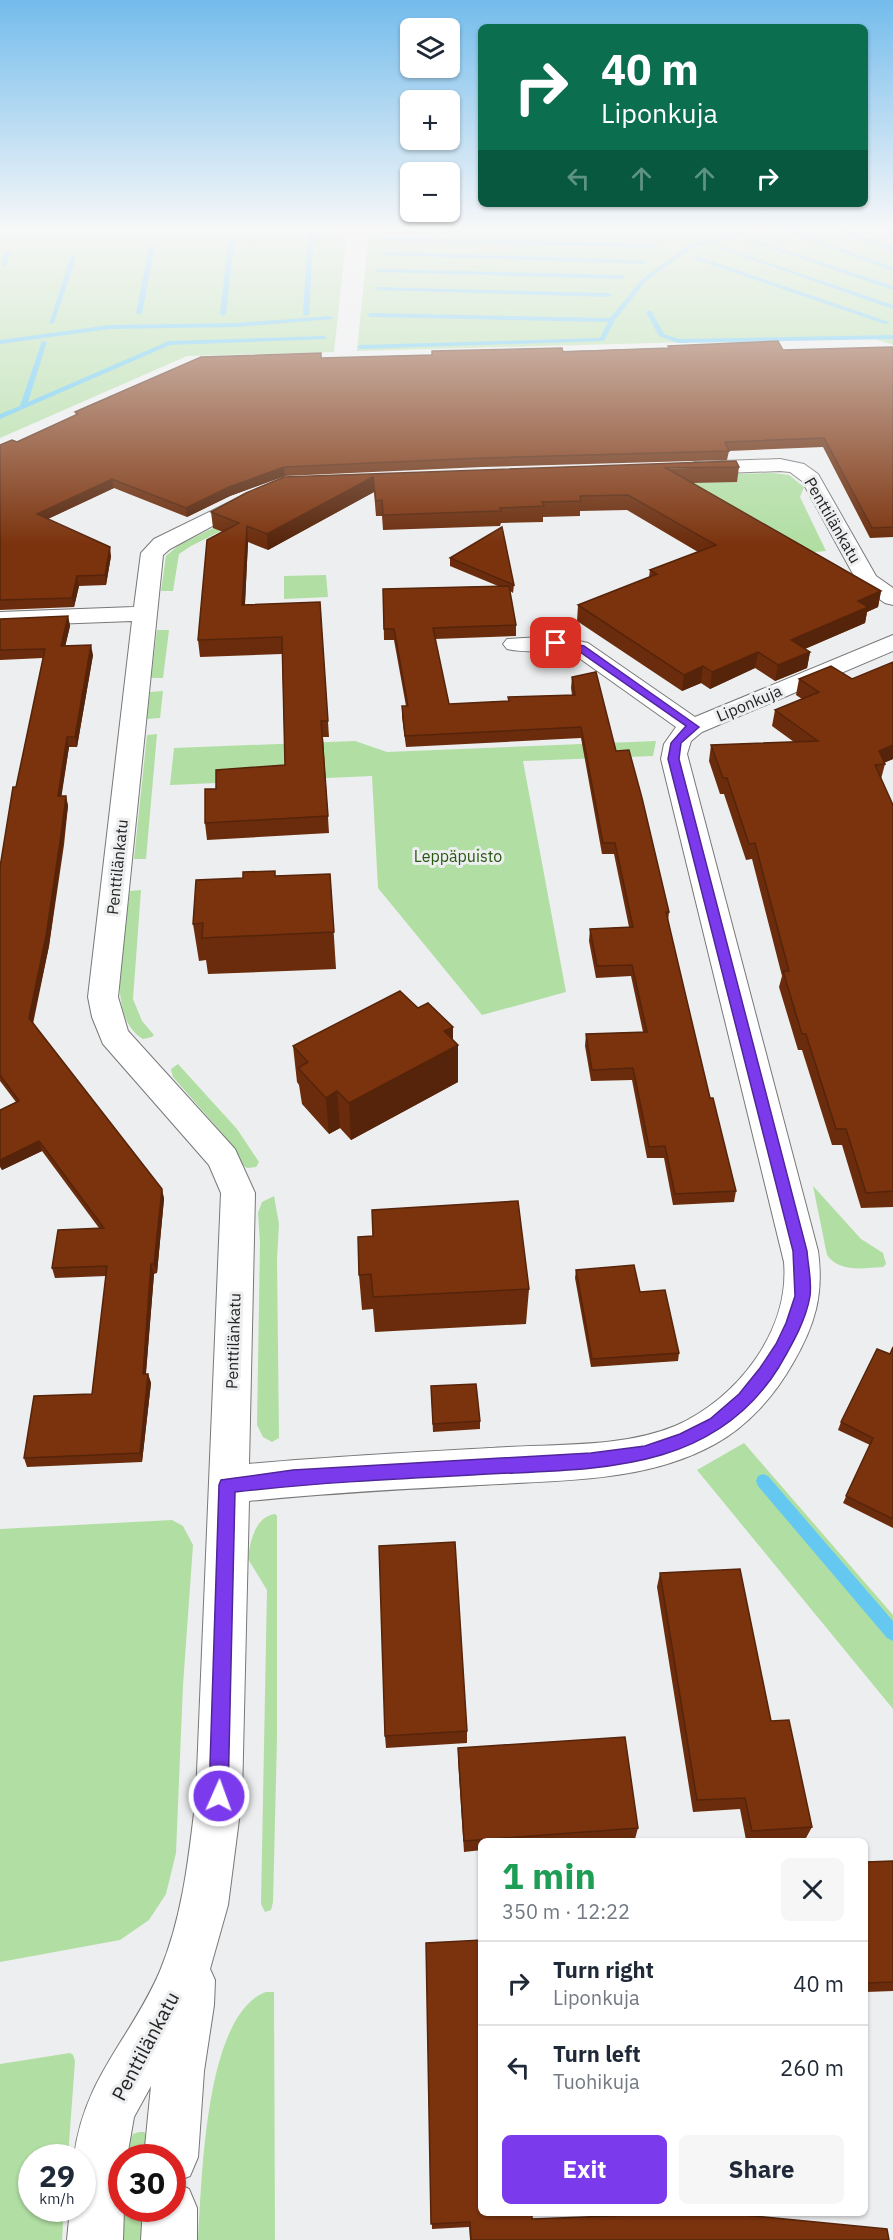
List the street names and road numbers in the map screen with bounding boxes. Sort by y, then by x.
street label: Penttilänkatu [800,473,866,567]
street label: Liponkuja [713,680,785,726]
street label: Penttilänkatu [102,818,132,916]
street label: Penttilänkatu [221,1293,245,1389]
street label: Penttilänkatu [105,1987,185,2105]

